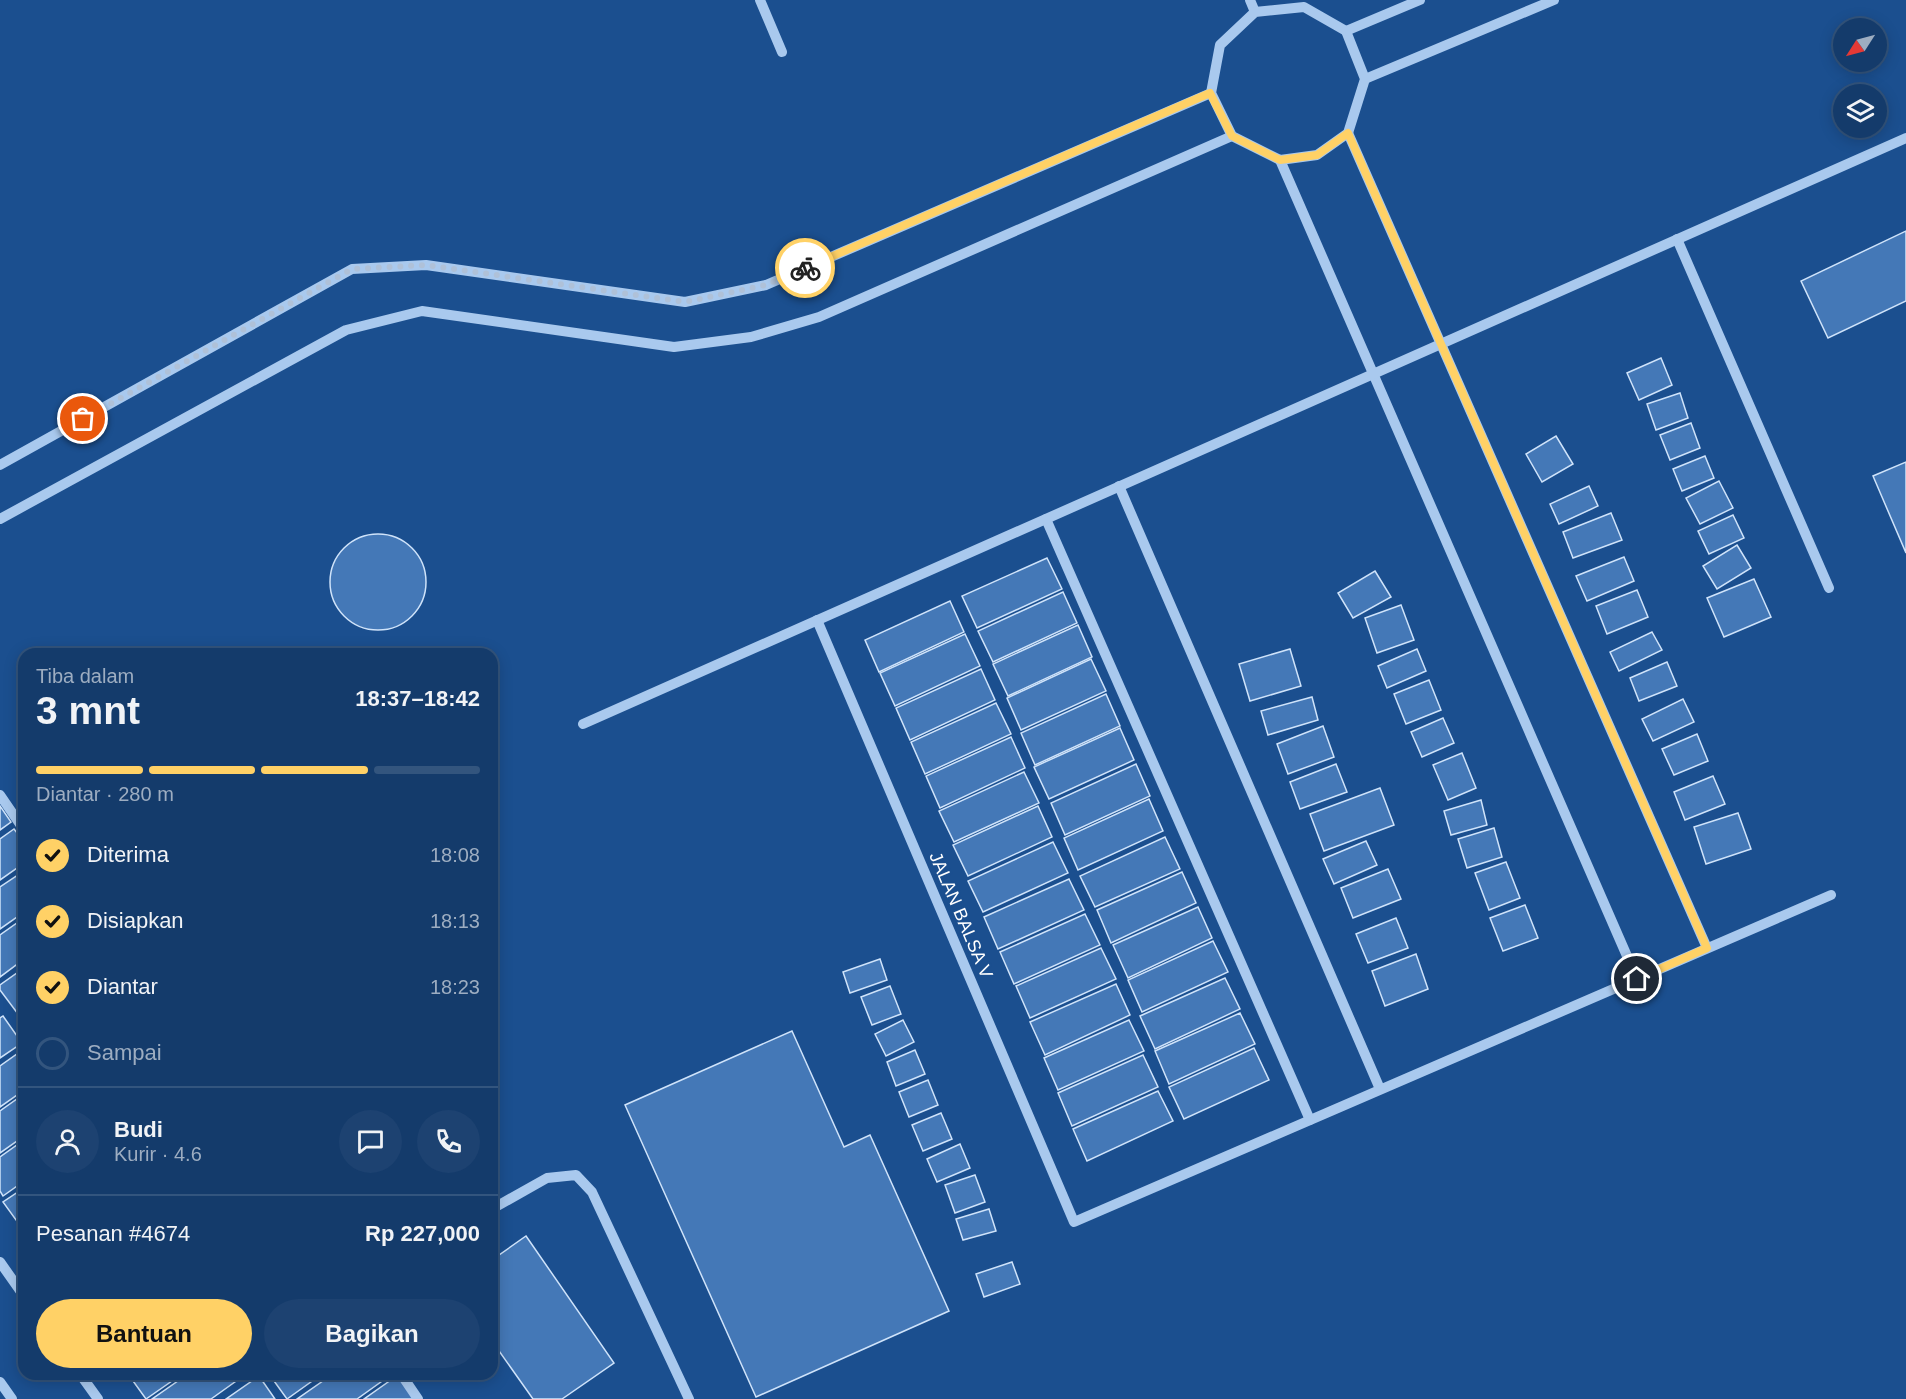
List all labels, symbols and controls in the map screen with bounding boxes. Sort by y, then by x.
north arrow [1833,18,1887,72]
map controls [1833,18,1887,138]
button: layers [1833,84,1887,138]
courier [775,238,835,298]
icon: bike [789,252,822,285]
pin [57,393,108,444]
icon: bag [66,402,99,435]
text: Tiba dalam [36,665,134,687]
text: 18:37–18:42 [355,686,480,711]
text: 3 mnt [36,689,140,732]
text: Diantar · 280 m [36,783,174,805]
icon: check [36,839,69,872]
text: Diterima [87,842,169,867]
text: 18:08 [430,844,480,866]
street label: JALAN BALSA V [925,849,997,981]
icon: check [36,905,69,938]
text: Disiapkan [87,908,184,933]
text: 18:13 [430,910,480,932]
pin [1611,953,1662,1004]
icon: home [1620,962,1653,995]
icon: check [36,971,69,1004]
text: Diantar [87,974,158,999]
text: 18:23 [430,976,480,998]
text: Sampai [87,1040,162,1065]
button: person [36,1110,99,1173]
button: chat [339,1110,402,1173]
button: phone [417,1110,480,1173]
text: Budi [114,1117,163,1142]
text: Kurir · 4.6 [114,1143,202,1165]
text: Pesanan #4674 [36,1221,190,1246]
text: Rp 227,000 [365,1221,480,1246]
button: Bantuan [36,1299,252,1368]
button: Bagikan [264,1299,480,1368]

